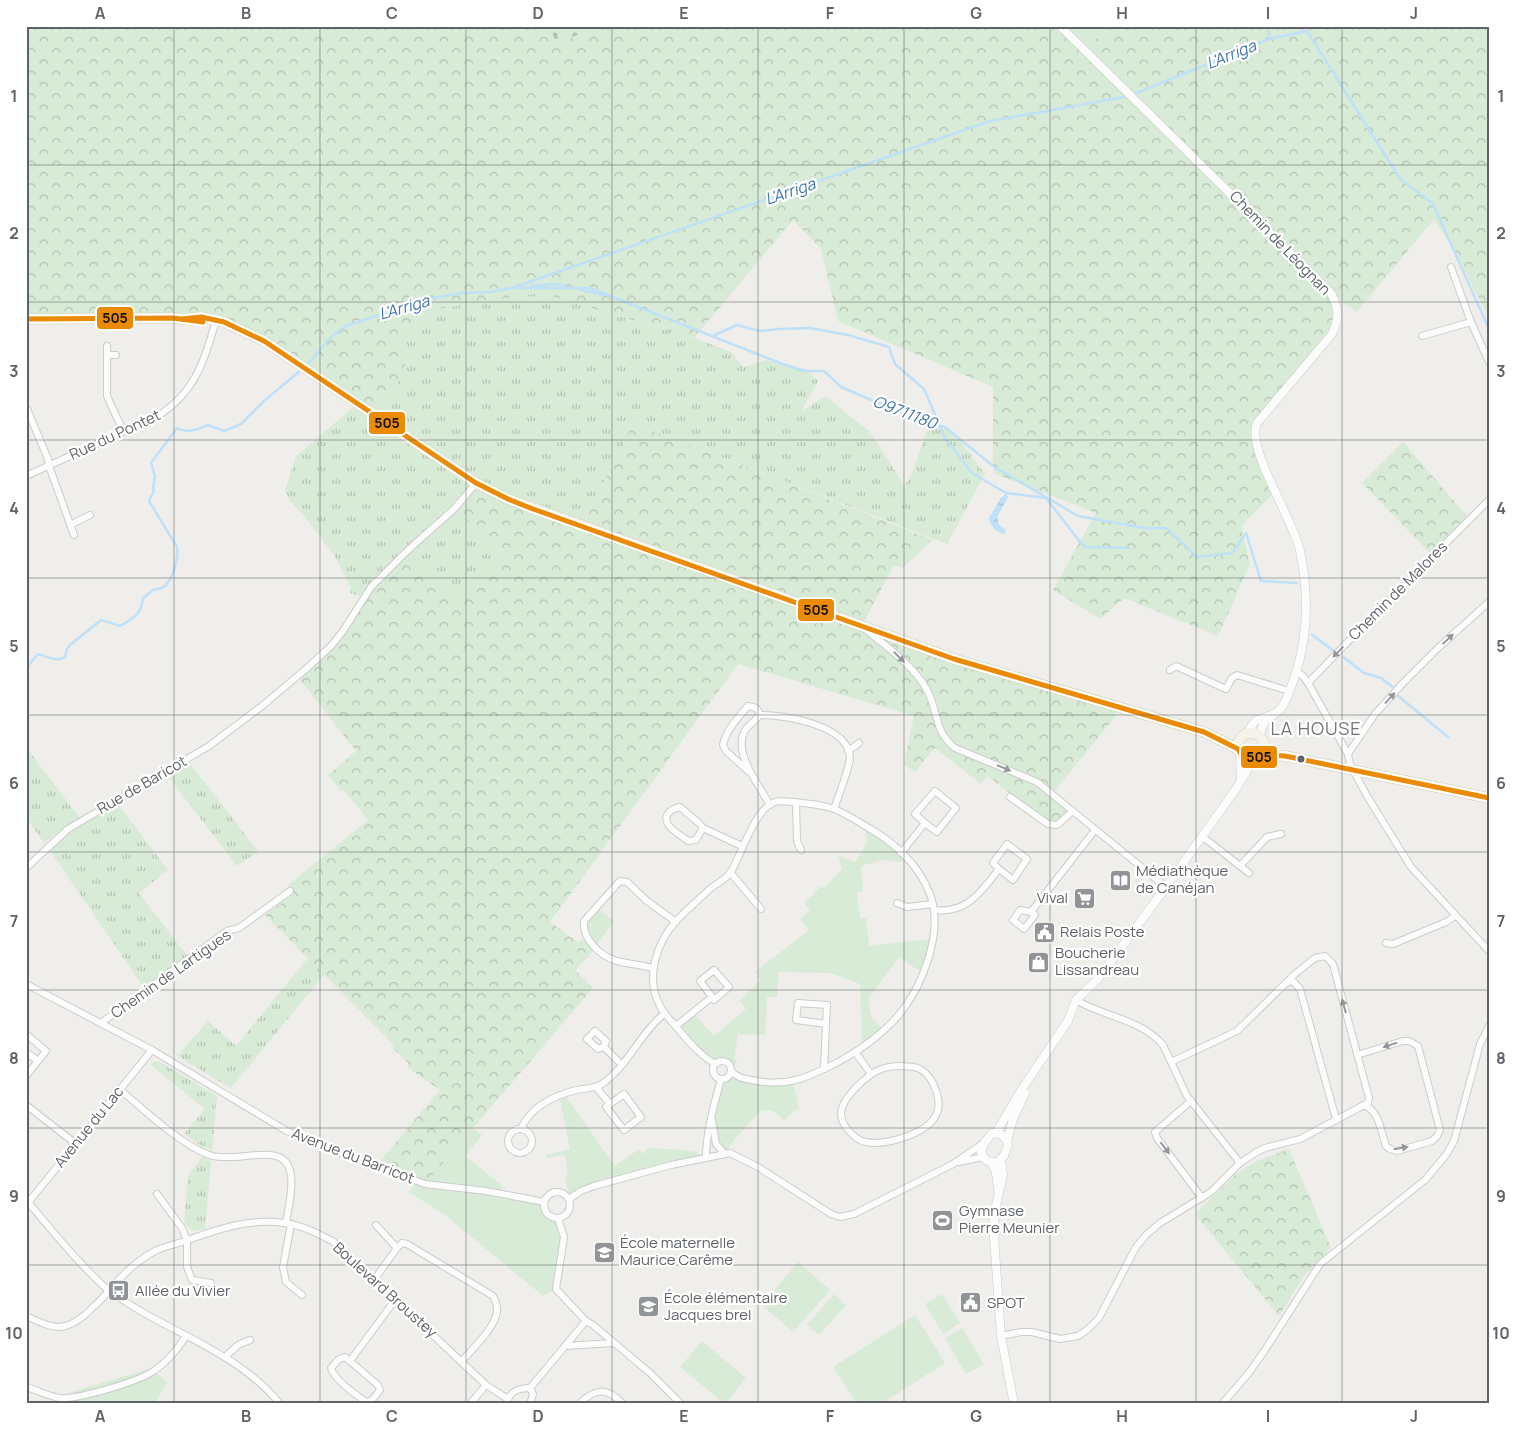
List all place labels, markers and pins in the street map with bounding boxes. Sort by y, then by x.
unlabelled marker [1296,754,1306,764]
place label: Médiathèque de Canéjan [1136,860,1229,898]
library icon: Médiathèque de Canéjan [1108,868,1132,892]
supermarket icon: Vival [1072,886,1096,910]
place label: Vival [1037,887,1068,908]
public building icon: Relais Poste [1032,920,1056,944]
place label: Relais Poste [1060,921,1145,942]
place label: Boucherie Lissandreau [1055,942,1139,980]
shop icon: Boucherie Lissandreau [1027,950,1051,974]
place label: Gymnase Pierre Meunier [959,1200,1060,1238]
sports icon: Gymnase Pierre Meunier [931,1208,955,1232]
place label: École maternelle Maurice Carême [620,1232,735,1270]
school or university icon: École maternelle Maurice Carême [592,1240,616,1264]
bus stop icon: Allée du Vivier [107,1279,131,1303]
place label: Allée du Vivier [135,1280,231,1301]
place label: École élémentaire Jacques brel [664,1287,788,1325]
public building icon: SPOT [959,1291,983,1315]
place label: SPOT [987,1292,1025,1313]
school or university icon: École élémentaire Jacques brel [636,1295,660,1319]

